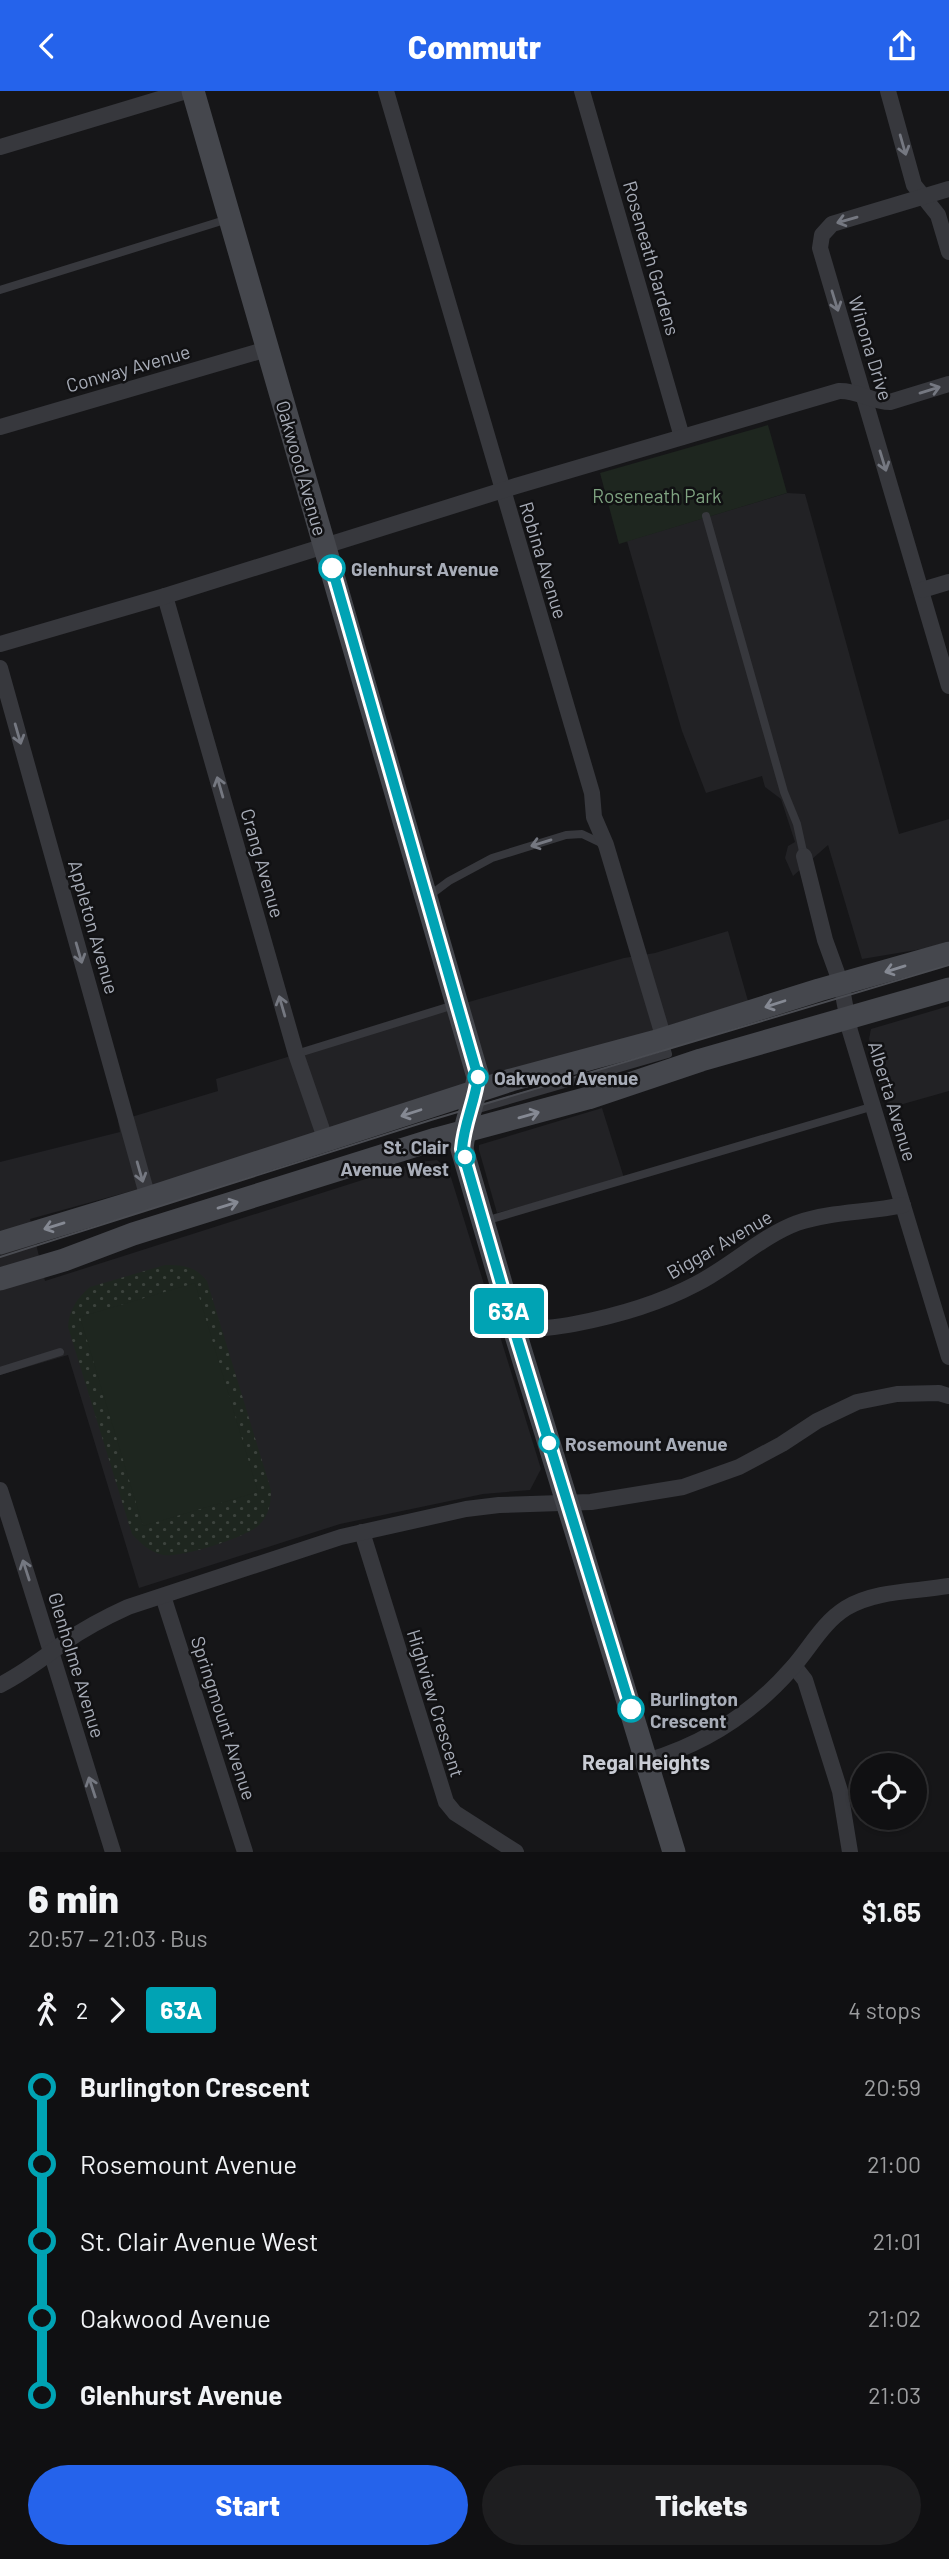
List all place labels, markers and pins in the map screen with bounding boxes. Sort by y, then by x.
marker: Glenhurst Avenue [319,555,345,581]
place label: Glenhurst Avenue [351,557,499,580]
place label: Oakwood Avenue [494,1066,638,1089]
marker: Oakwood Avenue [468,1067,488,1087]
place label: St. Clair Avenue West [340,1135,450,1180]
marker: St. Clair Avenue West [455,1147,475,1167]
place label: Rosemount Avenue [565,1432,728,1455]
marker: Rosemount Avenue [539,1433,559,1453]
place label: Burlington Crescent [650,1687,738,1732]
marker: Burlington Crescent [618,1696,644,1722]

